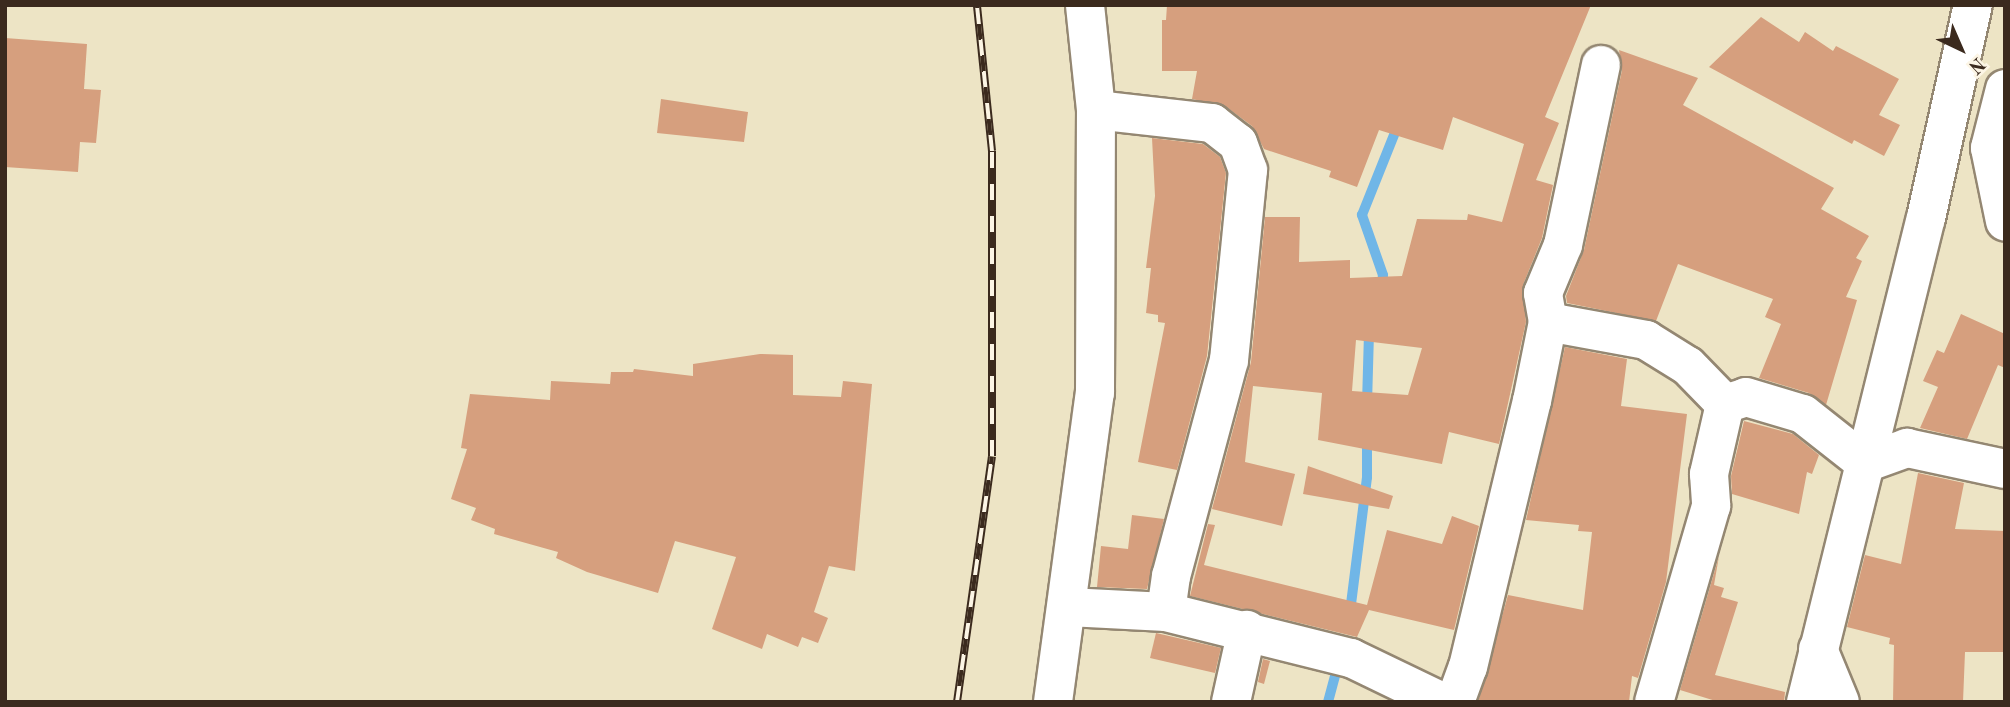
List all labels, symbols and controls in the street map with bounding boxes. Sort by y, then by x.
north arrow [1926,14,1996,84]
text: N [1964,53,1988,76]

